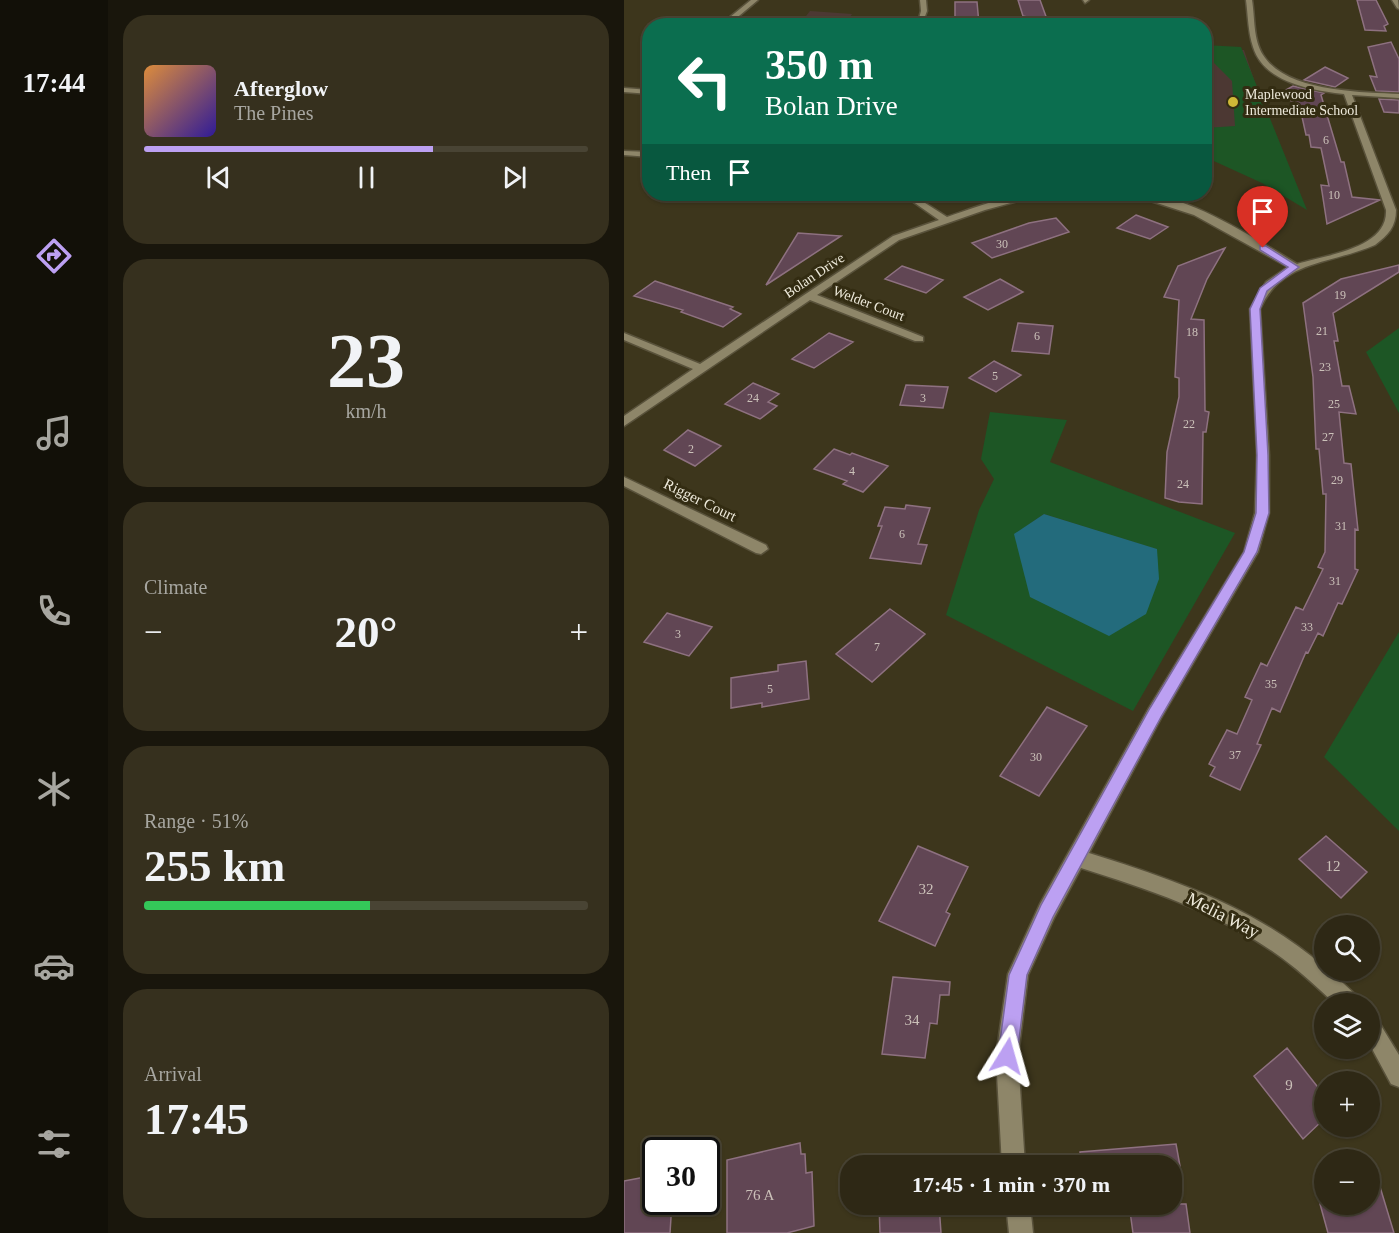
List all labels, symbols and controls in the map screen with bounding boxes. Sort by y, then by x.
icon: left [666,42,744,120]
text: 350 m [765,42,874,88]
text: 17:44 [23,68,86,98]
text: Afterglow [234,76,328,101]
place label: Maplewood Intermediate School [1245,87,1358,118]
text: Bolan Drive [765,91,898,121]
marker: Maplewood Intermediate School [1226,95,1240,109]
text: The Pines [234,102,313,124]
house number: 6 [1323,133,1329,147]
icon: arrive [723,156,756,189]
text: Then [666,160,711,185]
icon: previous [202,161,235,194]
icon: pause [350,161,383,194]
icon: next [498,161,531,194]
pin [1237,186,1288,248]
house number: 10 [1328,188,1340,202]
icon: arrive [1246,195,1279,228]
icon: directions [33,235,75,277]
house number: 30 [996,237,1008,251]
street label: Bolan Drive [782,250,847,301]
street label: Welder Court [831,283,907,324]
house number: 19 [1334,288,1346,302]
text: 23 [327,317,405,404]
house number: 21 [1316,324,1328,338]
house number: 18 [1186,325,1198,339]
house number: 6 [1034,329,1040,343]
house number: 23 [1319,360,1331,374]
house number: 5 [992,369,998,383]
house number: 24 [747,391,759,405]
house number: 3 [920,391,926,405]
house number: 25 [1328,397,1340,411]
text: km/h [345,400,387,422]
icon: music [33,412,75,454]
house number: 22 [1183,417,1195,431]
house number: 27 [1322,430,1334,444]
house number: 2 [688,442,694,456]
house number: 4 [849,464,855,478]
house number: 29 [1331,473,1343,487]
street label: Rigger Court [661,476,740,525]
house number: 24 [1177,477,1189,491]
house number: 31 [1335,519,1347,533]
house number: 6 [899,527,905,541]
house number: 31 [1329,574,1341,588]
text: Climate [144,576,207,598]
icon: phone [33,590,75,632]
text: 20° [335,607,398,657]
text: − [144,614,163,650]
text: + [569,614,588,650]
house number: 33 [1301,620,1313,634]
house number: 3 [675,627,681,641]
house number: 7 [874,640,880,654]
house number: 35 [1265,677,1277,691]
house number: 5 [767,682,773,696]
house number: 37 [1229,748,1241,762]
house number: 30 [1030,750,1042,764]
icon: climate [33,768,75,810]
text: Range · 51% [144,810,248,832]
text: 255 km [144,841,285,891]
house number: 12 [1326,858,1341,874]
house number: 32 [919,881,934,897]
street label: Melia Way [1183,888,1263,942]
map controls [1314,915,1380,1215]
button: search [1314,915,1380,981]
icon: car [33,945,75,987]
button: layers [1314,993,1380,1059]
house number: 34 [905,1012,920,1028]
position arrow [975,1024,1039,1088]
text: Arrival [144,1063,202,1085]
button: + [1314,1071,1380,1137]
house number: 9 [1285,1077,1293,1093]
text: 17:45 [144,1094,249,1144]
icon: filters [33,1123,75,1165]
speed limit sign: 30 [642,1137,720,1215]
button: − [1314,1149,1380,1215]
text: 17:45 · 1 min · 370 m [912,1172,1110,1197]
house number: 76 A [746,1187,775,1203]

